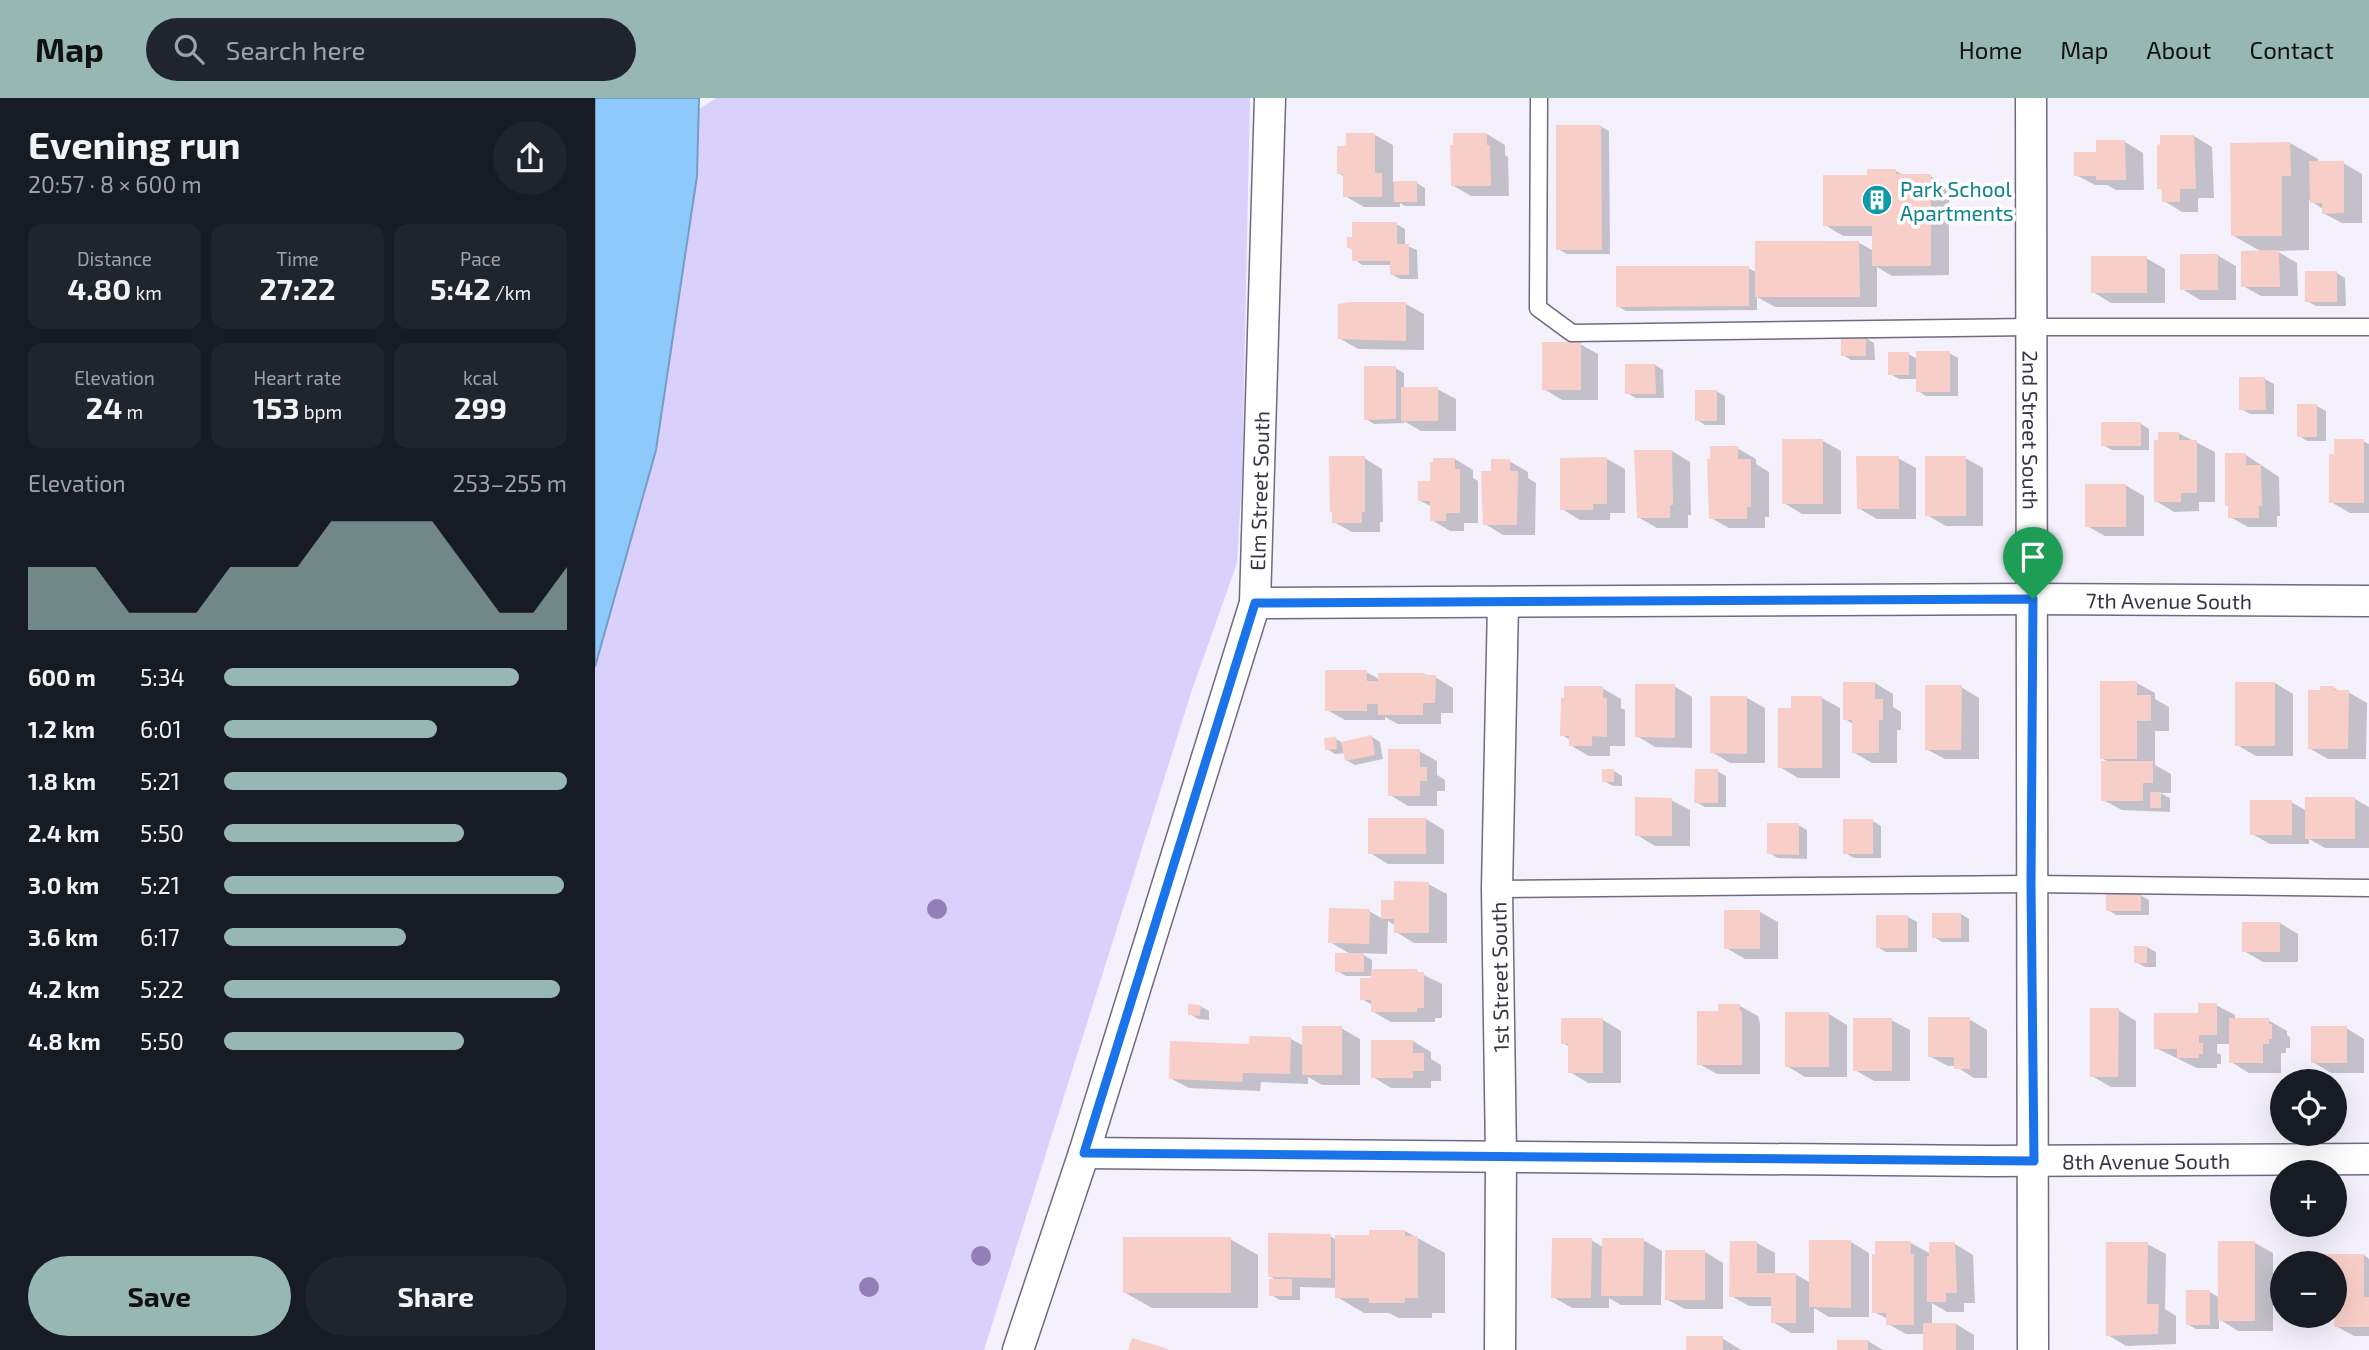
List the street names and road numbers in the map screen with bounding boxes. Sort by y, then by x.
street label: 2nd Street South [2019,350,2044,510]
street label: Elm Street South [1243,410,1273,571]
street label: 7th Avenue South [2086,587,2252,613]
street label: 1st Street South [1485,901,1513,1053]
street label: 8th Avenue South [2062,1147,2230,1173]

